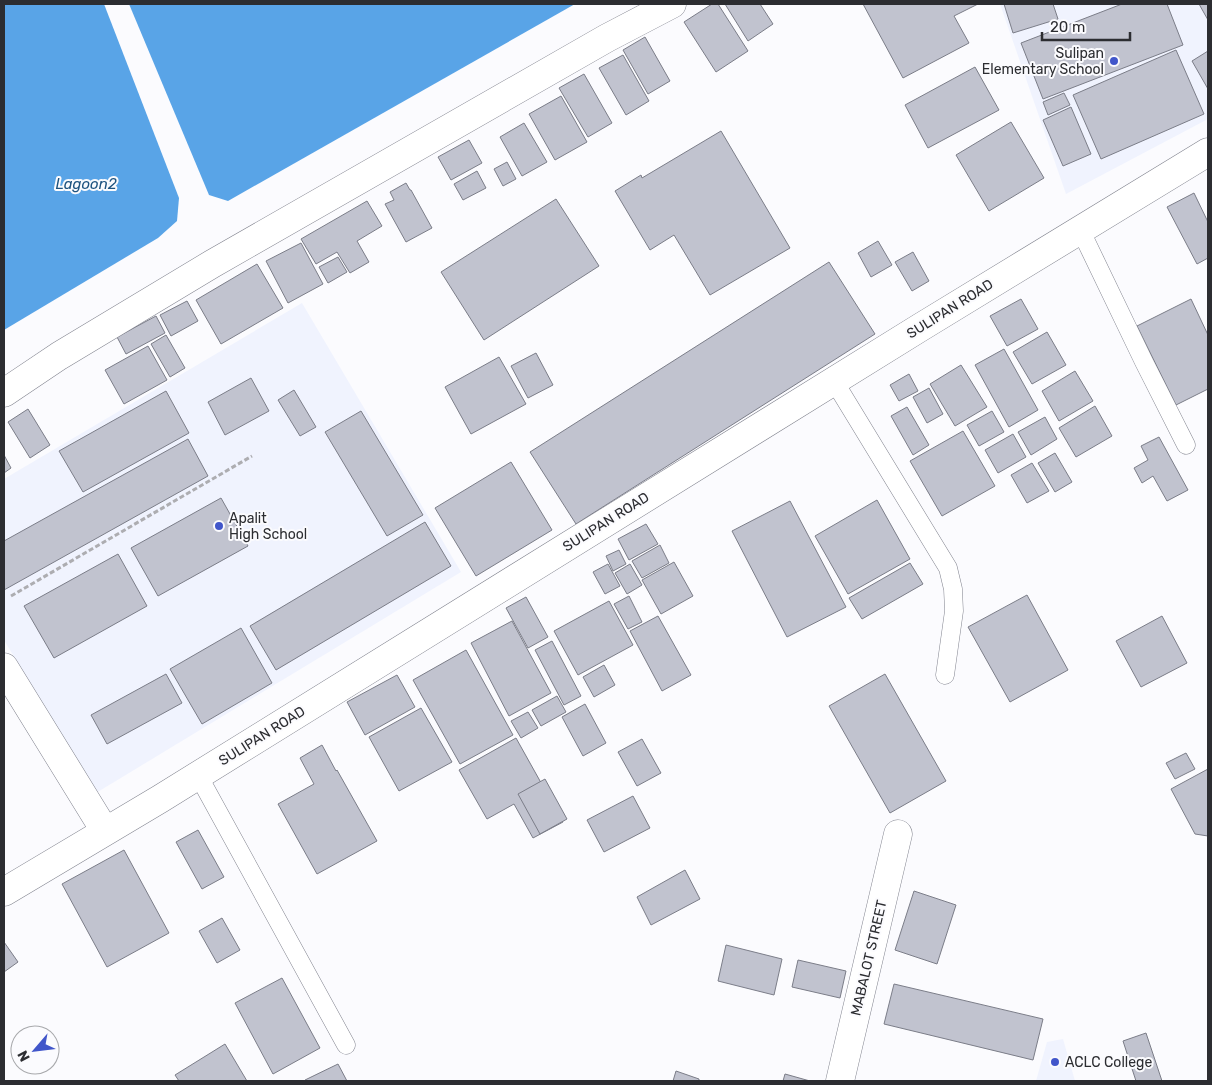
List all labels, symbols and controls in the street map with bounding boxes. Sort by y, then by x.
scale bar [1042,10,1130,42]
text: 20 m [1050,18,1085,36]
place label: Sulipan Elementary School [982,45,1104,78]
marker: Sulipan Elementary School [1108,55,1120,67]
water label: Lagoon2 [55,175,117,193]
street label: SULIPAN ROAD [904,276,996,342]
street label: SULIPAN ROAD [560,489,652,555]
place label: Apalit High School [229,510,307,543]
marker: Apalit High School [213,520,225,532]
street label: SULIPAN ROAD [216,703,308,769]
street label: MABALOT STREET [847,898,891,1018]
north arrow [10,1025,60,1075]
text: N [14,1047,34,1064]
place label: ACLC College [1065,1054,1152,1071]
marker: ACLC College [1049,1056,1061,1068]

